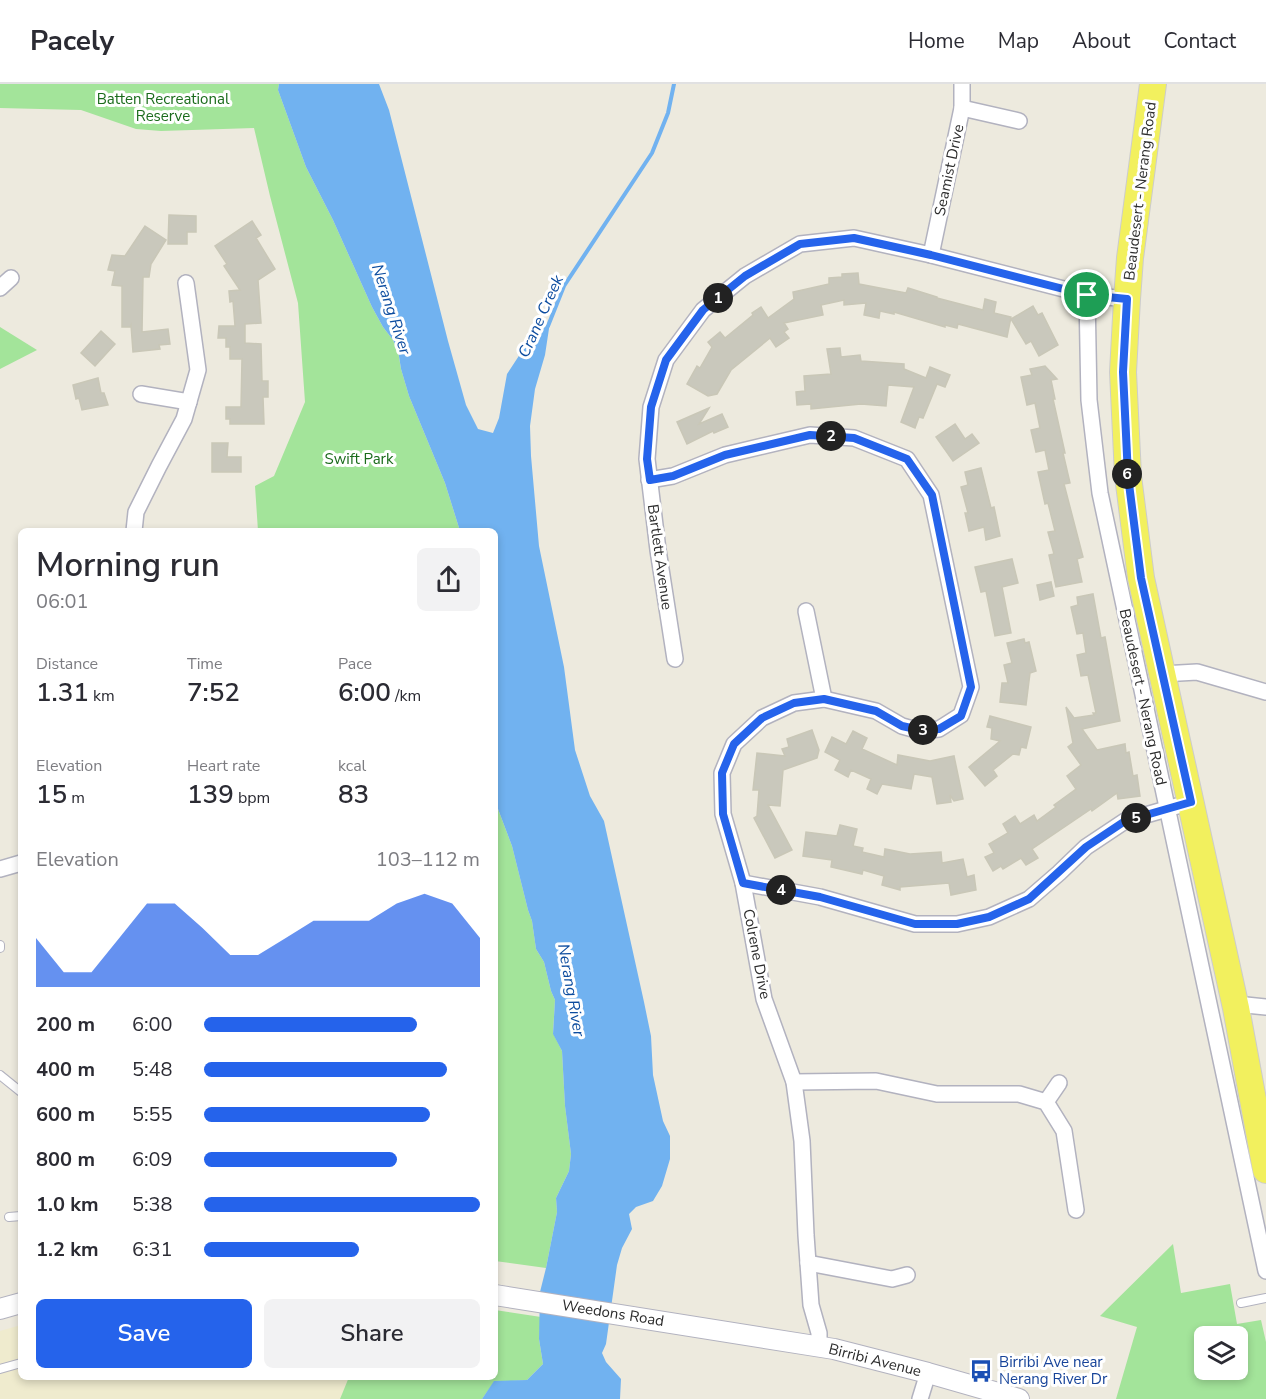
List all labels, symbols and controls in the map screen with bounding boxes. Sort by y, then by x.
text: Pacely [30,22,114,60]
text: Home [908,27,965,55]
text: Map [998,27,1039,55]
text: About [1072,27,1130,55]
text: Contact [1163,27,1236,55]
park label: Batten Recreational Reserve [97,89,230,126]
street label: Beaudesert - Nerang Road [1119,101,1161,281]
street label: Seamist Drive [930,122,968,218]
water label: Nerang River [366,261,416,359]
pin [1061,269,1112,320]
water label: Crane Creek [513,271,569,361]
icon: arrive [1070,278,1103,311]
pin: 1 [703,283,733,313]
text: 1 [713,287,723,309]
pin: 2 [816,421,846,451]
text: 2 [826,425,836,447]
park label: Swift Park [325,449,394,469]
pin: 6 [1112,459,1142,489]
text: 6 [1122,463,1132,485]
street label: Bartlett Avenue [643,503,677,611]
text: Morning run [36,543,220,588]
button: share [417,548,480,611]
text: 06:01 [36,588,89,615]
street label: Beaudesert - Nerang Road [1115,607,1171,787]
text: Distance [36,653,98,675]
text: Time [187,653,223,675]
text: Pace [338,653,372,675]
text: 1.31 [36,675,89,710]
text: 7:52 [187,675,240,710]
text: 6:00 [338,675,391,710]
text: km [89,685,115,707]
text: /km [391,685,421,707]
pin: 3 [908,715,938,745]
text: 3 [918,719,928,741]
text: Elevation [36,755,102,777]
text: Heart rate [187,755,260,777]
text: kcal [338,755,366,777]
text: 15 [36,777,67,812]
text: 139 [187,777,234,812]
text: 83 [338,777,369,812]
text: m [67,787,85,809]
text: bpm [234,787,270,809]
pin: 5 [1121,803,1151,833]
text: 5 [1131,807,1141,829]
text: Elevation [36,846,119,873]
text: 103–112 m [376,846,480,873]
pin: 4 [766,875,796,905]
text: 4 [776,879,786,901]
street label: Colrene Drive [738,907,776,1001]
water label: Nerang River [552,942,590,1040]
text: 200 m [36,1011,95,1038]
text: 6:00 [132,1011,173,1038]
text: 400 m [36,1056,95,1083]
text: 5:48 [132,1056,173,1083]
text: 600 m [36,1101,95,1128]
text: 5:55 [132,1101,173,1128]
text: 800 m [36,1146,95,1173]
text: 6:09 [132,1146,173,1173]
text: 1.0 km [36,1191,99,1218]
text: 5:38 [132,1191,173,1218]
text: 1.2 km [36,1236,99,1263]
text: 6:31 [132,1236,173,1263]
street label: Weedons Road [560,1295,666,1331]
button: Save [36,1299,252,1368]
button: Share [264,1299,480,1368]
map controls [1194,1326,1248,1380]
button: layers [1194,1326,1248,1380]
street label: Birribi Avenue [826,1339,924,1381]
place label: Birribi Ave near Nerang River Dr [999,1352,1108,1389]
bus stop icon: Birribi Ave near Nerang River Dr [968,1358,994,1384]

